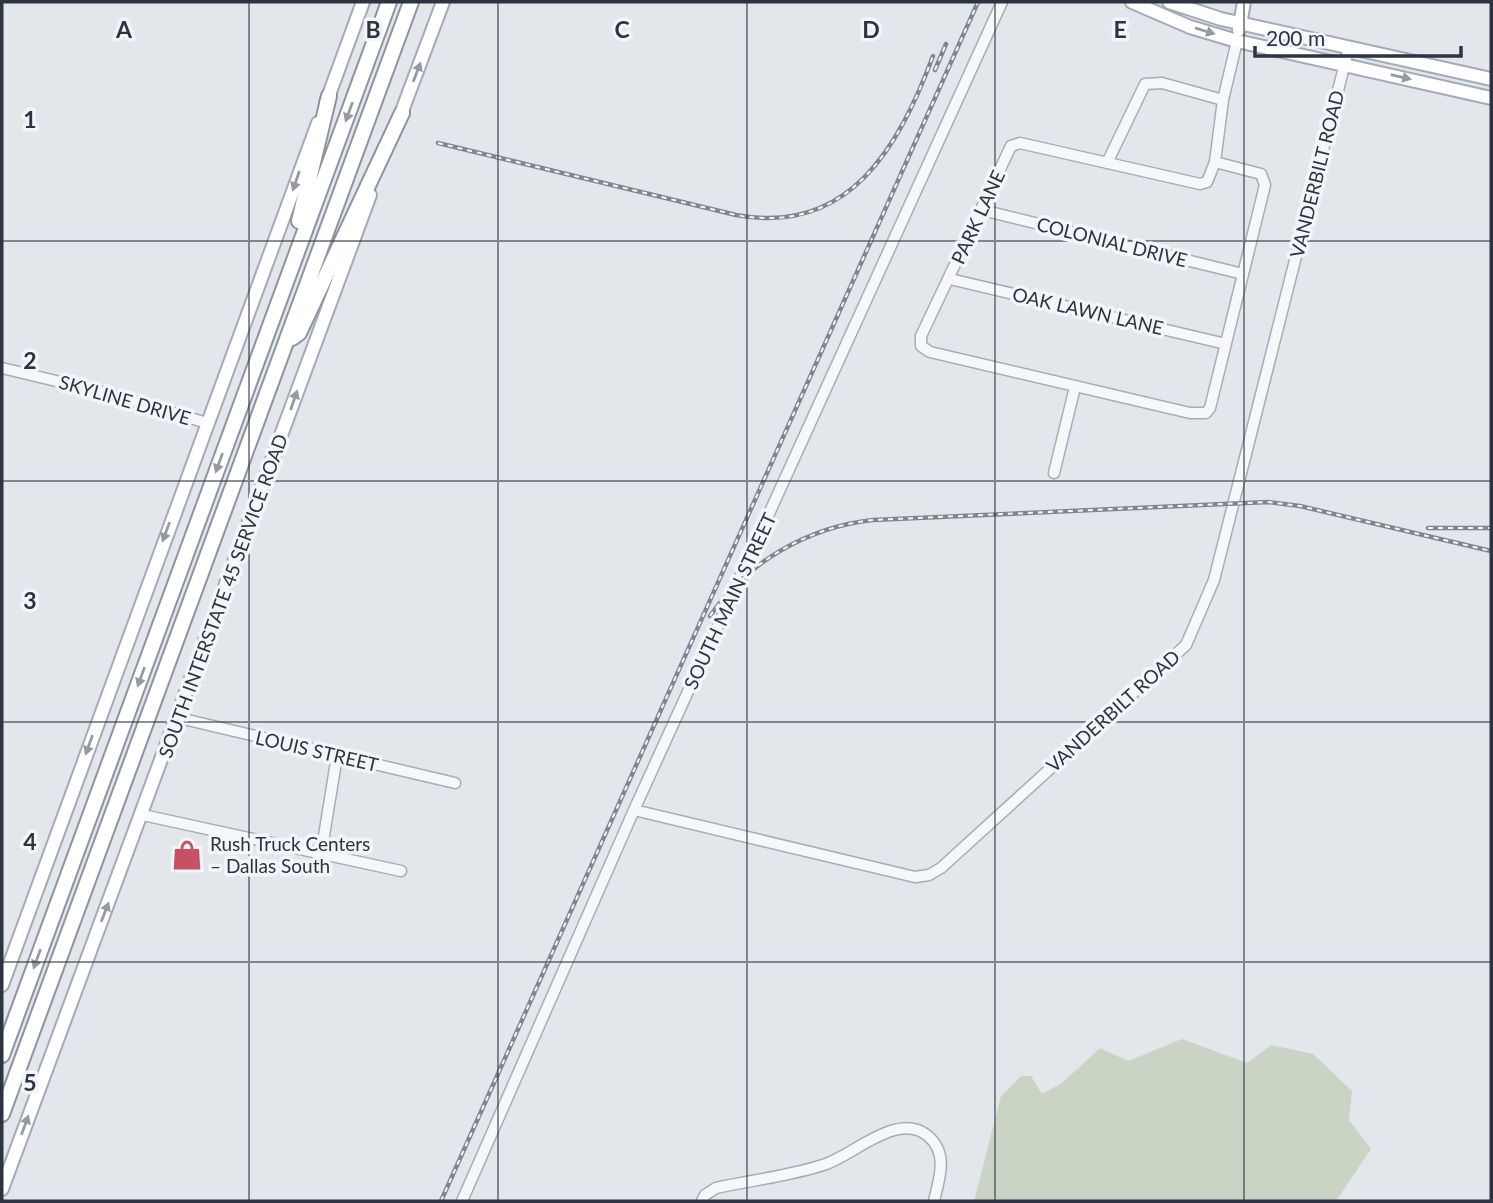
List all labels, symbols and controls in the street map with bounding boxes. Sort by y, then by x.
scale bar [1255,14,1462,58]
text: A [115,15,133,43]
text: B [365,15,381,43]
text: C [614,15,630,43]
text: D [862,15,880,43]
text: E [1113,15,1127,43]
text: 200 m [1266,25,1325,50]
one-way arrow [1194,26,1215,37]
one-way arrow [412,62,423,83]
one-way arrow [1390,72,1412,83]
street label: VANDERBILT ROAD [1285,88,1348,260]
one-way arrow [343,101,354,122]
text: 1 [23,105,37,133]
street label: PARK LANE [946,166,1009,267]
one-way arrow [290,170,301,191]
street label: COLONIAL DRIVE [1035,212,1190,271]
street label: OAK LAWN LANE [1010,282,1166,339]
text: 2 [23,346,37,374]
street label: SKYLINE DRIVE [57,370,194,429]
one-way arrow [289,389,300,410]
street label: SOUTH INTERSTATE 45 SERVICE ROAD [153,431,292,761]
one-way arrow [214,453,225,474]
street label: SOUTH MAIN STREET [679,509,781,693]
one-way arrow [160,521,171,542]
text: 3 [23,586,37,614]
street label: VANDERBILT ROAD [1041,645,1184,777]
one-way arrow [135,666,146,687]
street label: LOUIS STREET [253,725,381,776]
one-way arrow [83,735,94,756]
text: 4 [23,827,37,855]
place label: Rush Truck Centers – Dallas South [210,832,370,877]
shop icon: Rush Truck Centers – Dallas South [170,838,204,872]
one-way arrow [100,902,111,923]
one-way arrow [31,949,42,970]
text: 5 [23,1068,37,1096]
one-way arrow [20,1115,31,1136]

